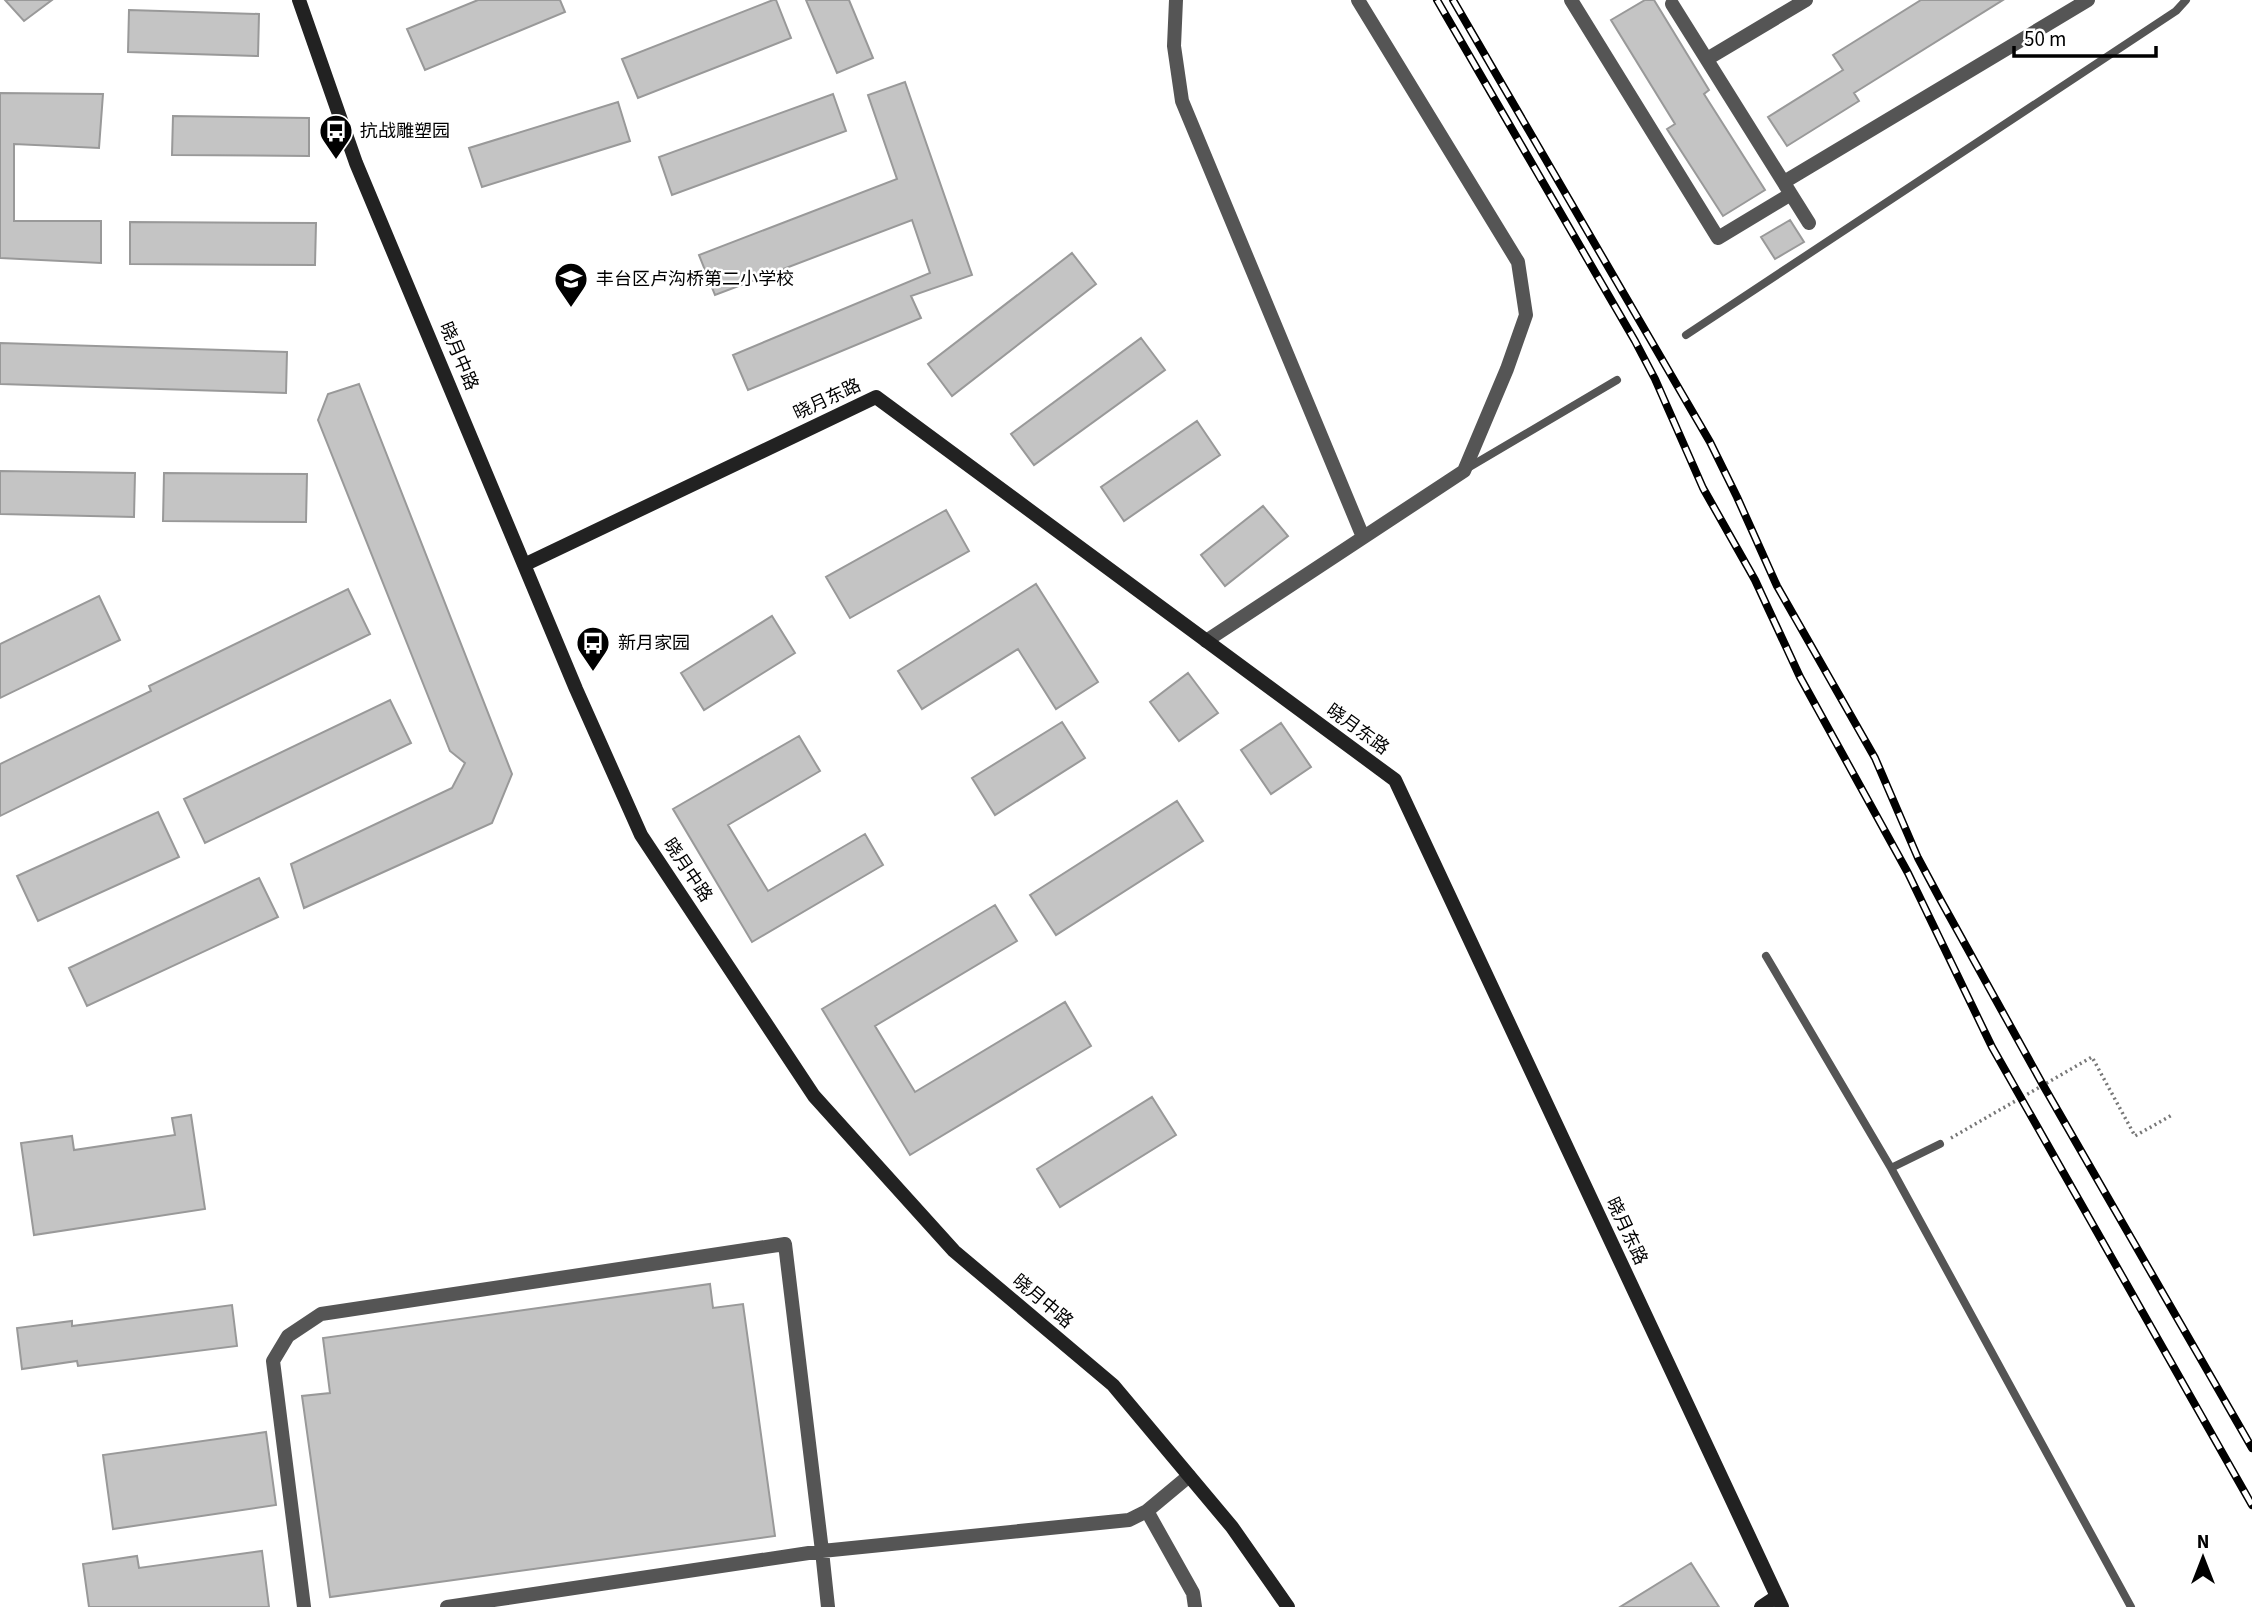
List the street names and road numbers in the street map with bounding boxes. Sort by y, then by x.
street label: 晓月中路 [433,318,484,394]
street label: 晓月东路 [789,373,865,426]
street label: 晓月东路 [1321,698,1394,761]
street label: 晓月中路 [657,833,718,907]
street label: 晓月东路 [1600,1193,1653,1269]
street label: 晓月中路 [1007,1269,1078,1334]

